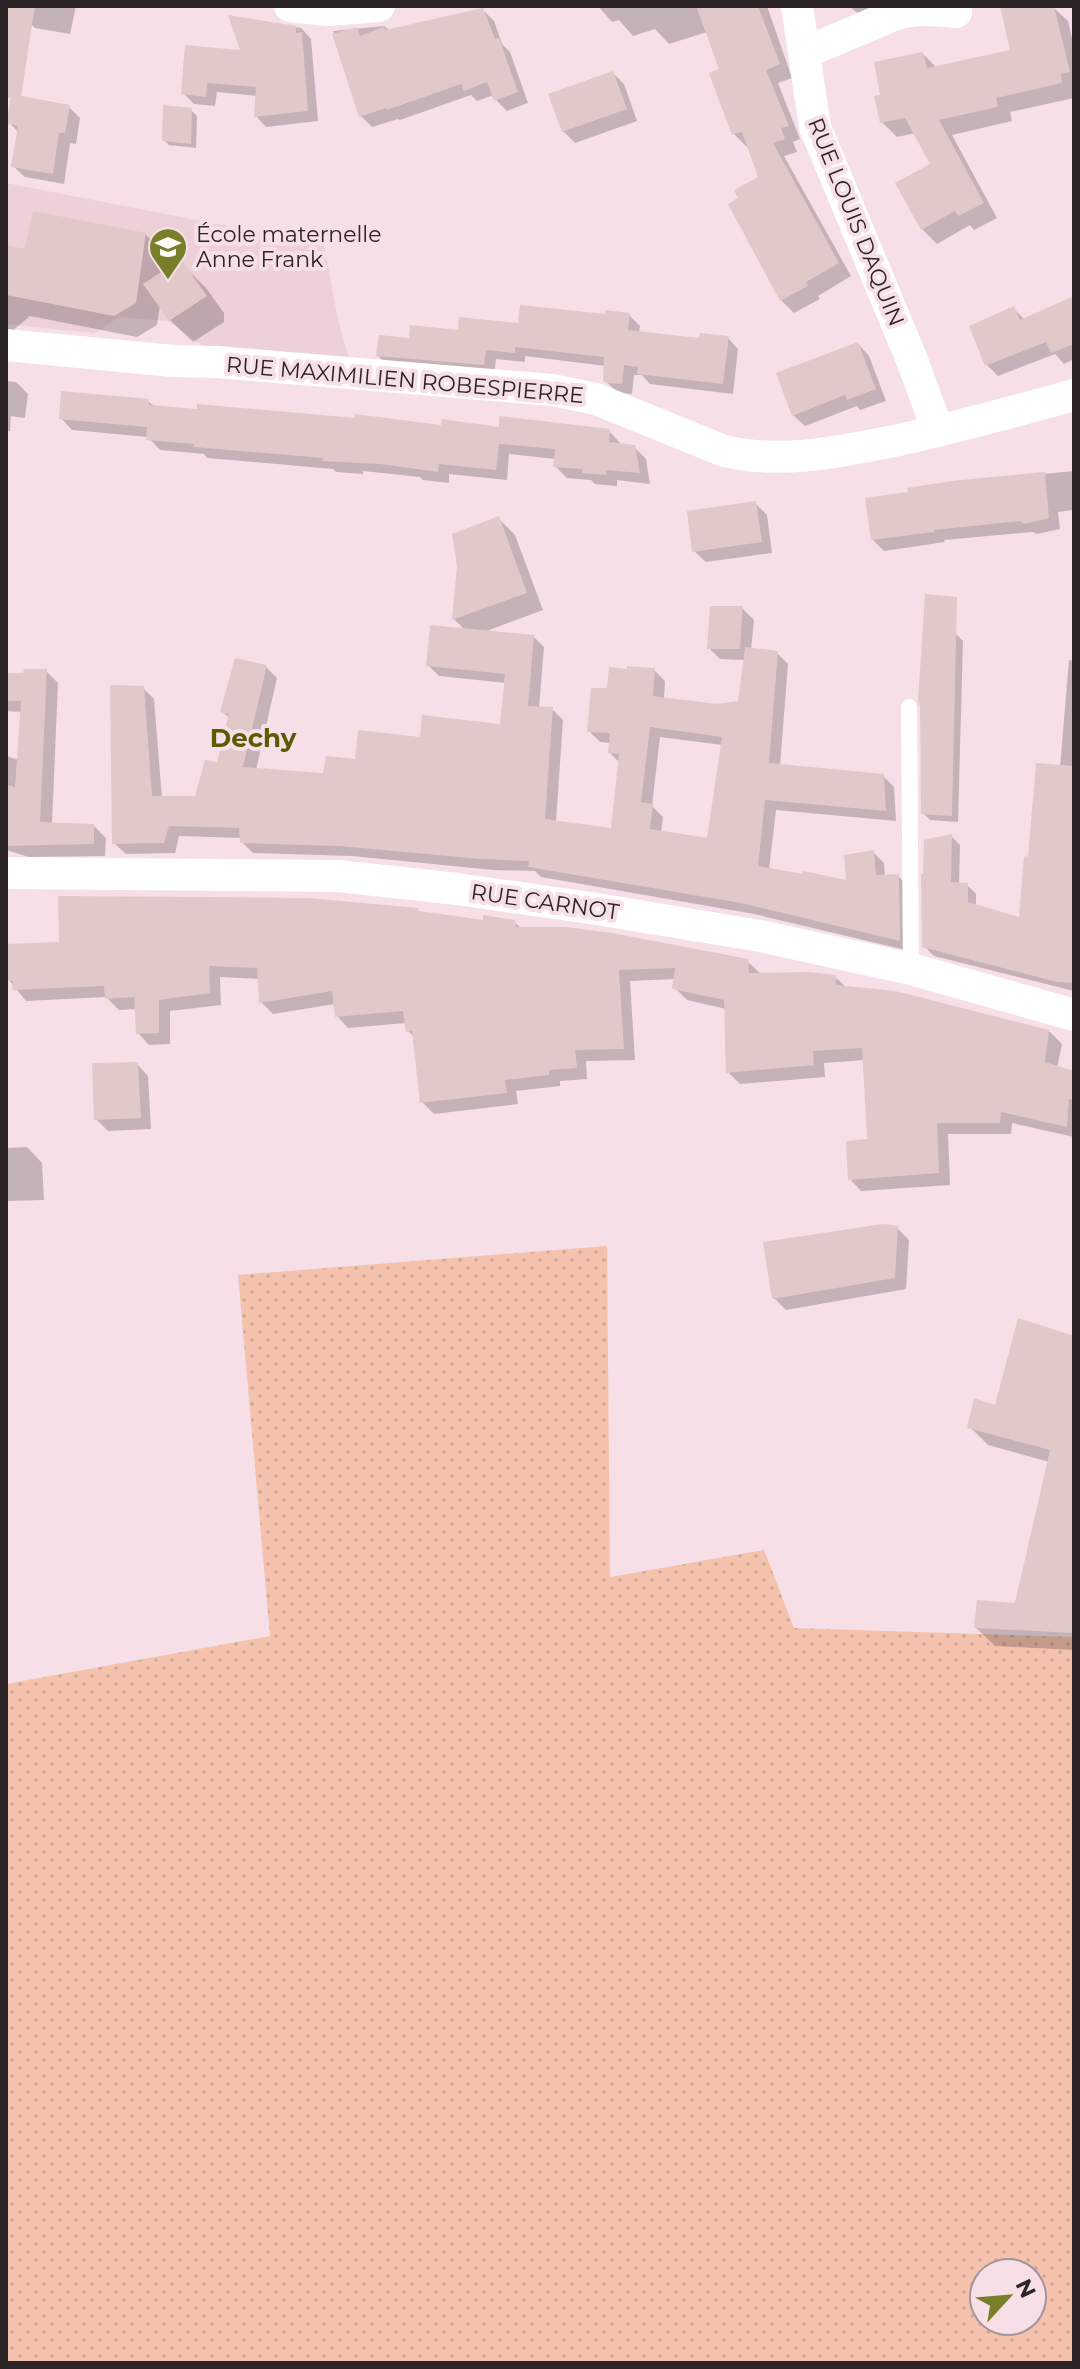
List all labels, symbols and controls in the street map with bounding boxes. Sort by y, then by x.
street label: RUE LOUIS DAQUIN [802,114,910,330]
place label: École maternelle Anne Frank [196,221,382,273]
school or university icon: École maternelle Anne Frank [147,226,189,281]
street label: RUE MAXIMILIEN ROBESPIERRE [225,351,585,409]
district label: Dechy [210,722,297,754]
street label: RUE CARNOT [469,878,621,926]
north arrow [968,2257,1048,2337]
text: N [1009,2275,1042,2302]

